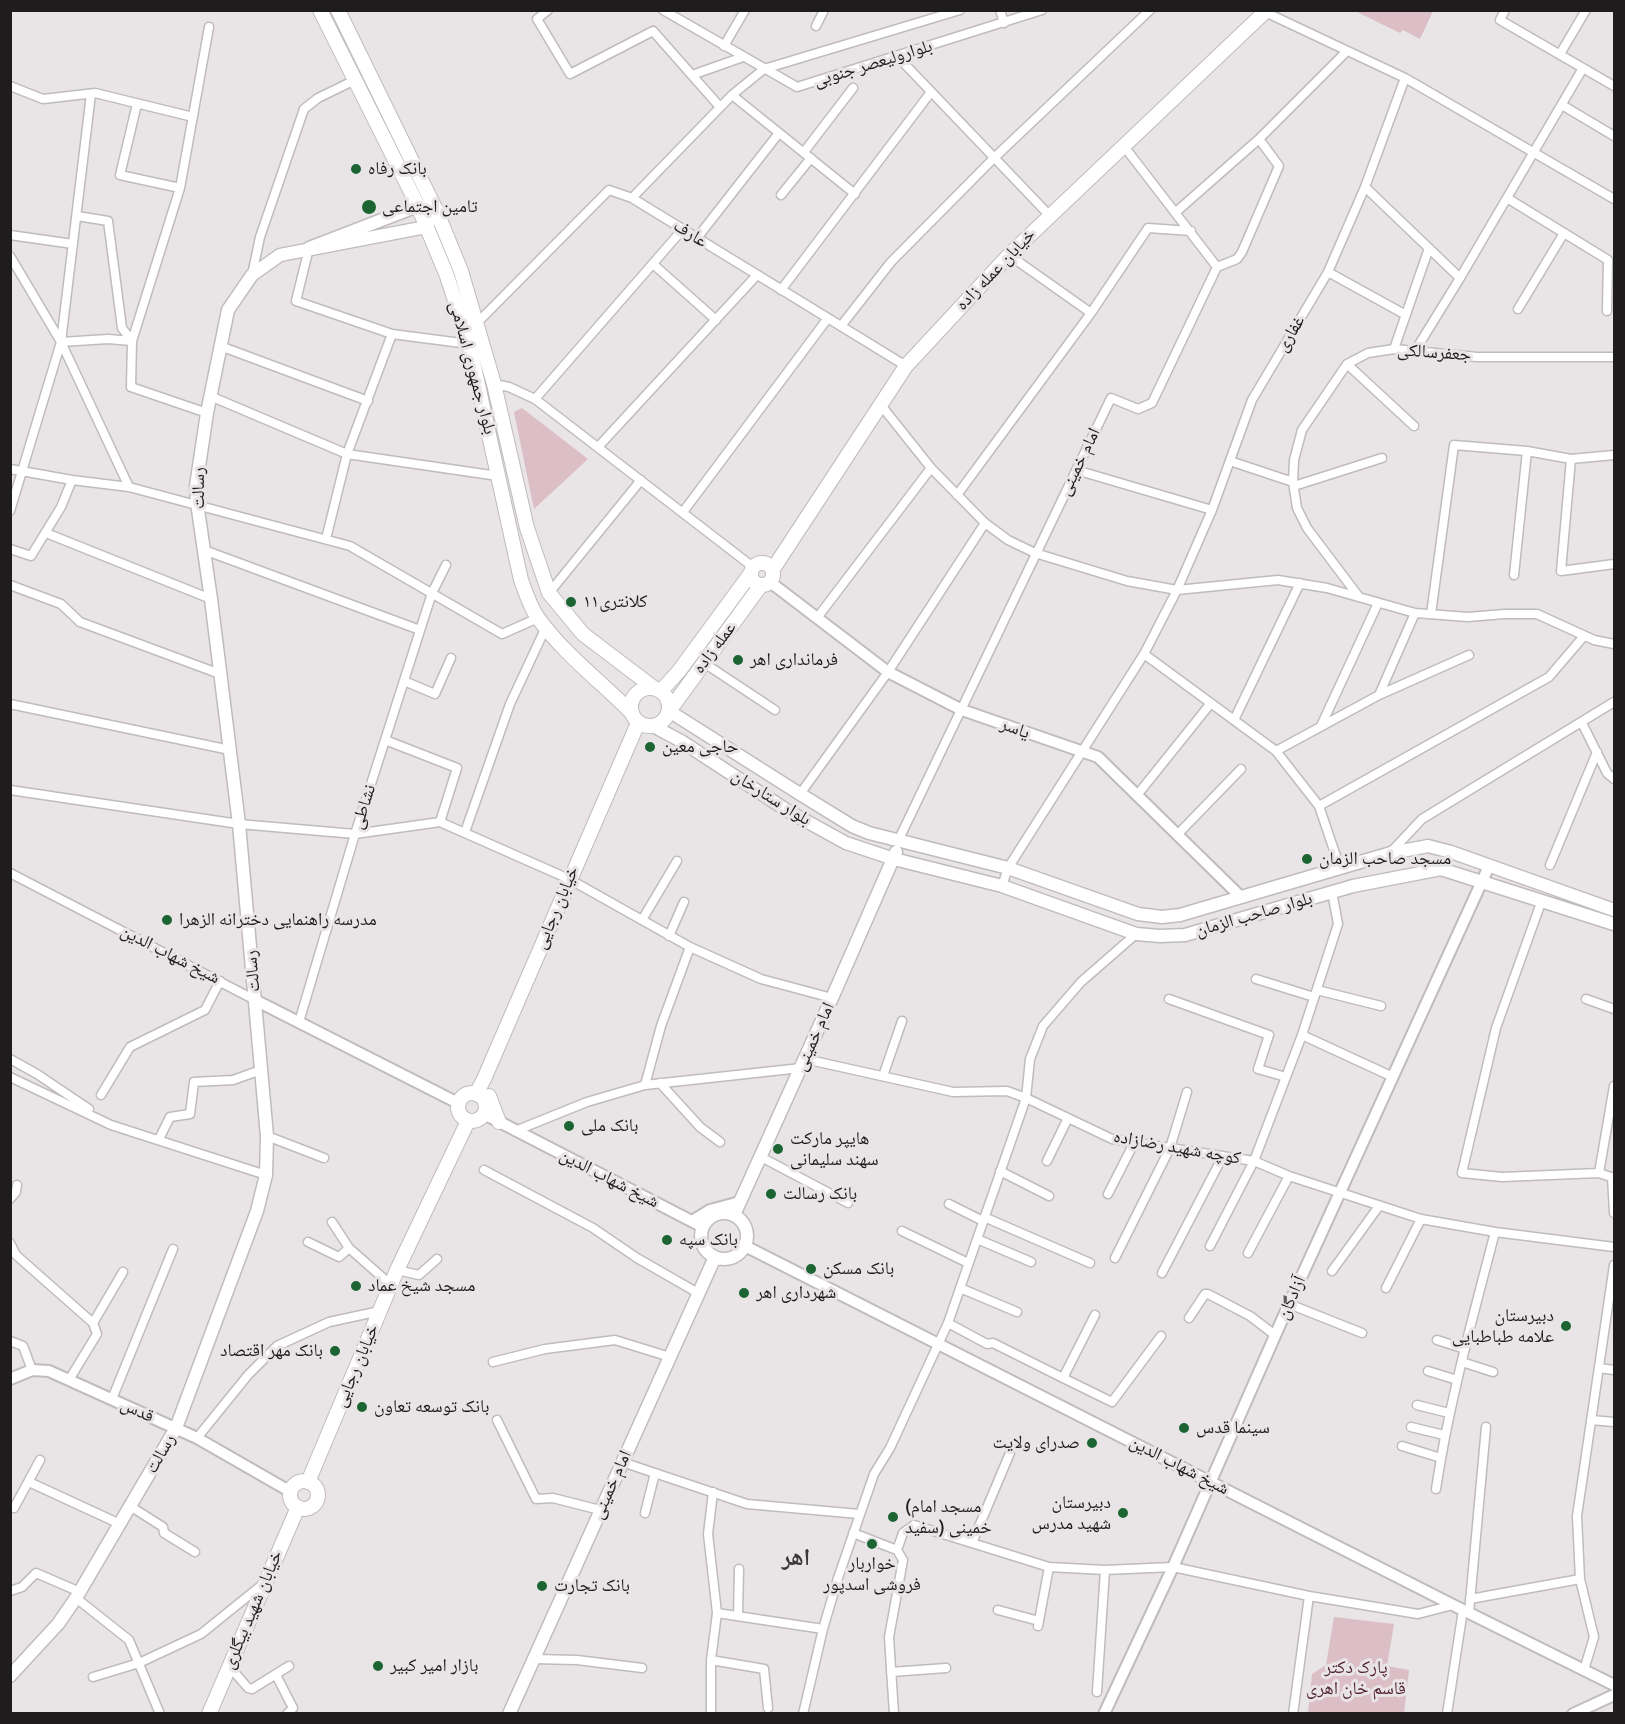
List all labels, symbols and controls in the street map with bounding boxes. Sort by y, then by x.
street label: بلوارولیعصر جنوبی [811,36,935,92]
place label: بانک رفاه [368,158,427,180]
marker: بانک رفاه [349,162,363,176]
place label: تامین اجتماعی [382,196,478,218]
marker: تامین اجتماعی [360,198,378,216]
street label: عارف [669,215,711,253]
street label: خیابان عمله زاده [952,225,1040,315]
street label: بلوار جمهوری اسلامی [444,299,500,437]
street label: غفاری [1272,312,1310,356]
street label: جعفرسالکی [1396,340,1472,366]
street label: امام خمینی [1054,425,1106,499]
street label: رسالت [188,467,210,509]
place label: کلانتری۱۱ [583,591,647,613]
marker: کلانتری۱۱ [564,595,578,609]
street label: عمله زاده [689,618,741,678]
place label: فرمانداری اهر [750,649,838,671]
marker: فرمانداری اهر [731,653,745,667]
street label: یاسر [997,714,1033,744]
place label: حاجی معین [662,736,738,758]
marker: حاجی معین [643,740,657,754]
street label: بلوار ستارخان [727,765,815,831]
street label: نشاطی [347,782,381,832]
place label: مسجد صاحب الزمان [1319,848,1451,870]
marker: مسجد صاحب الزمان [1300,852,1314,866]
street label: خیابان رجایی [530,863,584,953]
street label: بلوار صاحب الزمان [1193,888,1315,942]
place label: مدرسه راهنمایی دخترانه الزهرا [179,909,377,931]
marker: مدرسه راهنمایی دخترانه الزهرا [160,913,174,927]
street label: شیخ شهاب الدین [117,921,223,989]
street label: رسالت [240,949,266,993]
street label: امام خمینی [790,999,840,1075]
place label: بانک ملی [581,1115,638,1137]
marker: بانک ملی [562,1119,576,1133]
street label: کوچه شهید رضازاده [1112,1126,1242,1170]
place label: هایپر مارکت سهند سلیمانی [790,1128,878,1170]
marker: هایپر مارکت سهند سلیمانی [771,1142,785,1156]
street label: شیخ شهاب الدین [556,1145,662,1213]
place label: بانک رسالت [783,1183,857,1205]
marker: بانک رسالت [764,1187,778,1201]
place label: بانک سپه [679,1229,738,1251]
marker: بانک سپه [660,1233,674,1247]
place label: بانک مسکن [823,1258,894,1280]
marker: بانک مسکن [804,1262,818,1276]
street label: آزادگان [1273,1273,1311,1323]
place label: مسجد شیخ عماد [368,1275,475,1297]
marker: مسجد شیخ عماد [349,1279,363,1293]
place label: شهرداری اهر [756,1282,836,1304]
marker: شهرداری اهر [737,1286,751,1300]
place label: دبیرستان علامه طباطبایی [1452,1305,1554,1348]
marker: دبیرستان علامه طباطبایی [1559,1319,1573,1333]
street label: خیابان رجایی [330,1321,384,1411]
place label: بانک مهر اقتصاد [220,1340,323,1362]
marker: بانک مهر اقتصاد [328,1344,342,1358]
street label: قدس [117,1394,157,1428]
place label: بانک توسعه تعاون [374,1396,490,1418]
marker: بانک توسعه تعاون [355,1400,369,1414]
place label: سینما قدس [1196,1417,1270,1439]
marker: سینما قدس [1177,1421,1191,1435]
street label: رسالت [141,1430,181,1478]
place label: صدرای ولایت [992,1432,1080,1454]
street label: شیخ شهاب الدین [1126,1432,1232,1500]
marker: صدرای ولایت [1085,1436,1099,1450]
street label: امام خمینی [587,1447,637,1523]
place label: دبیرستان شهید مدرس [1031,1492,1111,1534]
place label: (مسجد امام خمینی (سفید [905,1496,992,1538]
marker: دبیرستان شهید مدرس [1116,1506,1130,1520]
marker: (مسجد امام خمینی (سفید [886,1510,900,1524]
marker: خواربار فروشی اسدپور [865,1537,879,1551]
district label: اهر [782,1545,810,1573]
street label: خیابان شهید بیگلری [218,1547,288,1673]
place label: خواربار فروشی اسدپور [823,1553,921,1596]
place label: بانک تجارت [554,1575,630,1597]
marker: بانک تجارت [535,1579,549,1593]
place label: بازار امیر کبیر [390,1655,478,1677]
park label: پارک دکتر قاسم خان اهری [1306,1657,1406,1700]
marker: بازار امیر کبیر [371,1659,385,1673]

